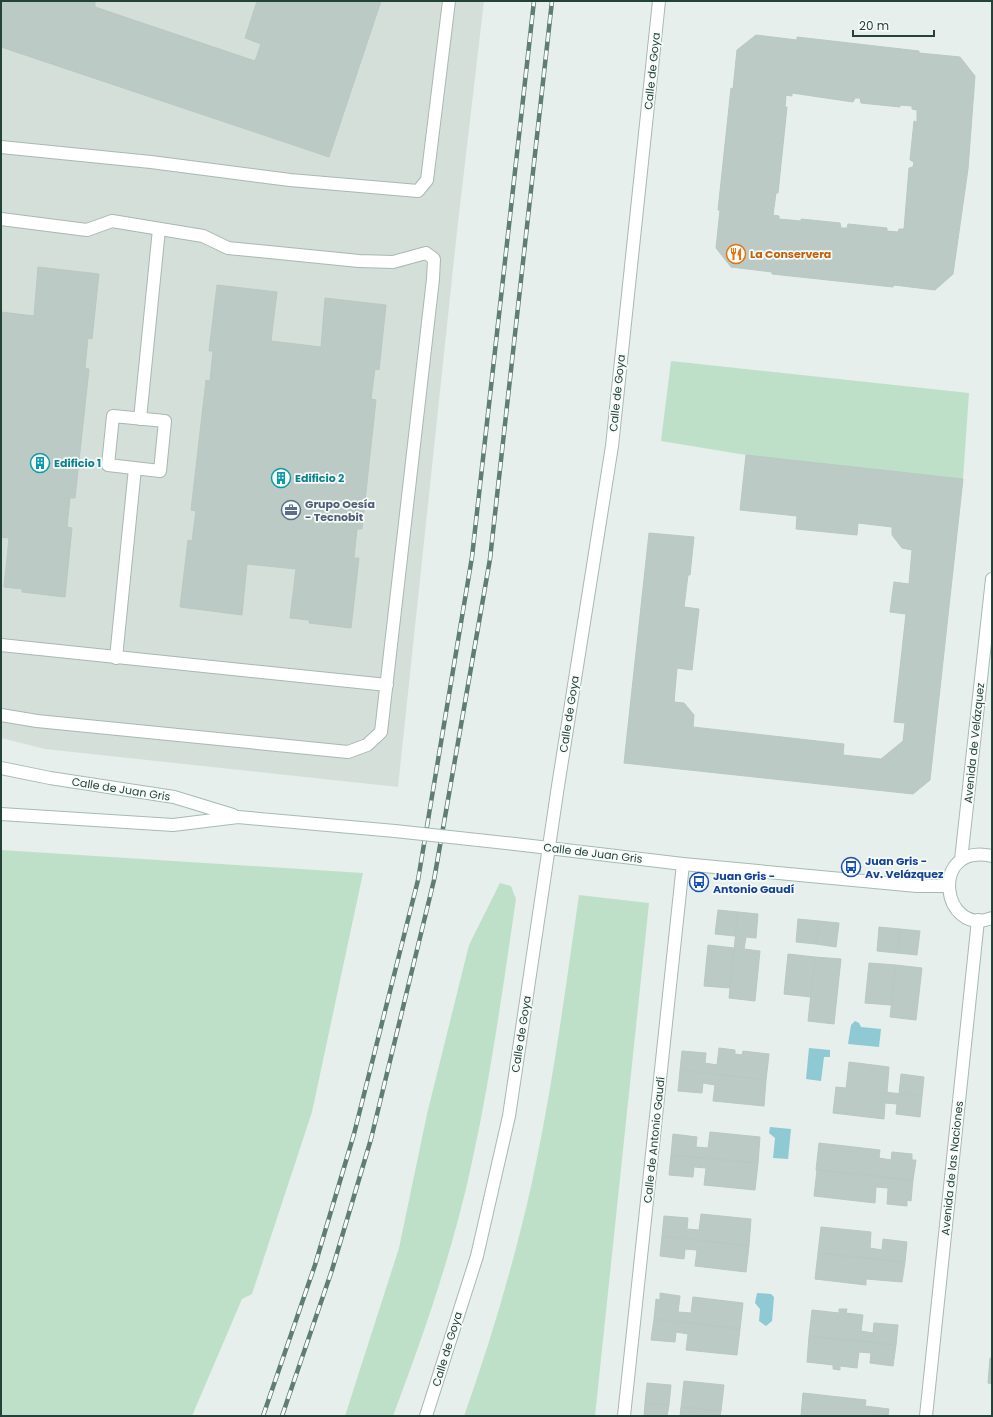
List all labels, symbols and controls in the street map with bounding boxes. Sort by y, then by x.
scale bar [853,12,934,38]
text: 20 m [859,17,889,34]
street label: Calle de Goya [640,32,664,110]
restaurant icon: La Conservera [725,243,747,265]
place label: La Conservera [750,246,831,262]
street label: Calle de Goya [605,354,629,432]
building icon: Edificio 1 [29,452,51,474]
place label: Edificio 1 [54,455,101,471]
building icon: Edificio 2 [270,467,292,489]
place label: Edificio 2 [295,470,344,486]
place label: Grupo Oesía - Tecnobit [305,496,375,525]
office icon: Grupo Oesía - Tecnobit [280,499,302,521]
street label: Calle de Goya [555,674,583,754]
street label: Avenida de Velázquez [960,682,988,804]
street label: Calle de Juan Gris [71,773,172,805]
street label: Calle de Juan Gris [543,839,644,867]
place label: Juan Gris - Av. Velázquez [865,853,944,882]
bus stop icon: Juan Gris - Av. Velázquez [840,856,862,878]
place label: Juan Gris - Antonio Gaudí [713,868,795,897]
bus stop icon: Juan Gris - Antonio Gaudí [688,871,710,893]
street label: Calle de Goya [507,994,535,1074]
street label: Calle de Antonio Gaudí [639,1076,669,1204]
street label: Avenida de las Naciones [937,1100,967,1236]
street label: Calle de Goya [428,1310,466,1388]

